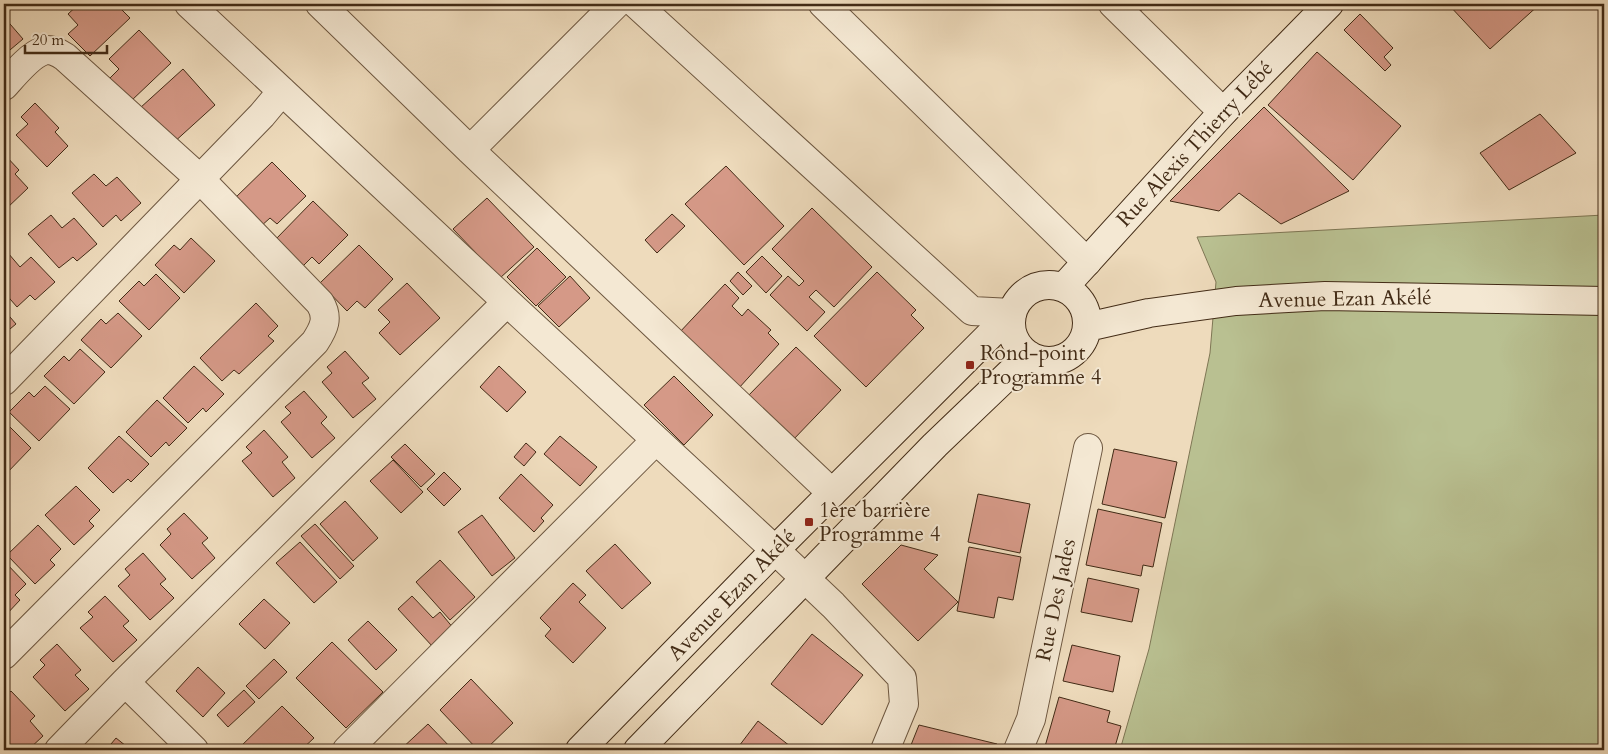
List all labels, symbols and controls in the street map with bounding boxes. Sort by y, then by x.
scale bar [25,22,108,54]
text: 20 m [32,30,64,50]
street label: Rue Alexis Thierry Lébé [1110,55,1280,233]
street label: Avenue Ezan Akélé [1258,283,1432,315]
place label: Rond-point Programme 4 [980,339,1102,392]
marker: Rond-point Programme 4 [964,359,976,371]
place label: 1ère barrière Programme 4 [819,496,941,549]
marker: 1ère barrière Programme 4 [803,516,815,528]
street label: Avenue Ezan Akélé [661,523,803,667]
street label: Rue Des Jades [1029,536,1083,664]

